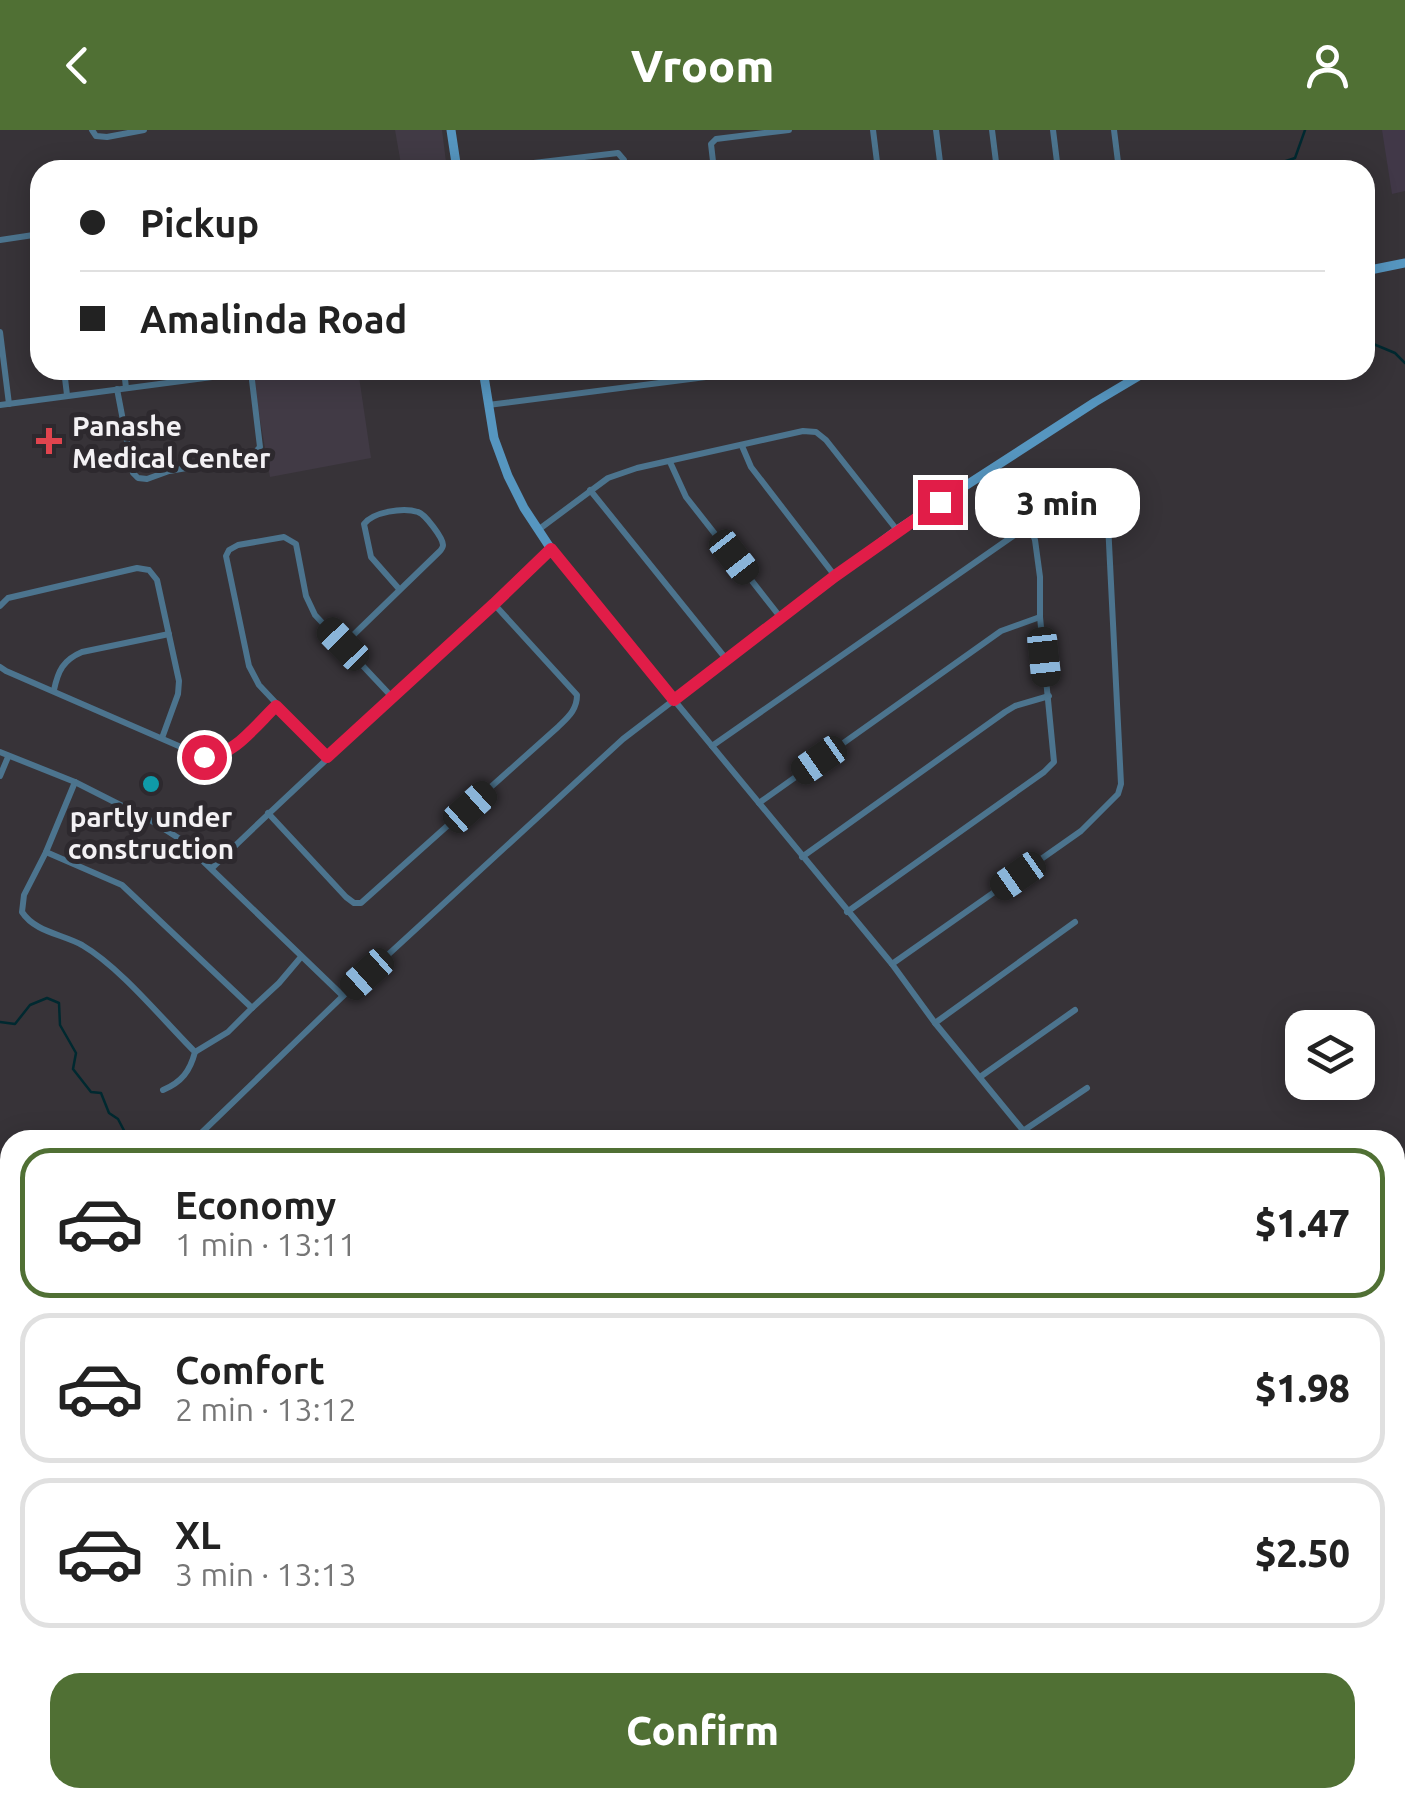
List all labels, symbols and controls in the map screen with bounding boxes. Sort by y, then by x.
icon: back [50,38,105,93]
icon: person [1300,38,1355,93]
text: Vroom [631,40,774,91]
text: Pickup [140,202,259,244]
text: Amalinda Road [140,298,407,340]
place label: Panashe Medical Center [72,410,271,473]
marker: Panashe Medical Center [36,428,62,454]
callout: 3 min [975,467,1140,537]
route end [918,480,963,525]
text: 3 min [1017,485,1098,521]
car [704,524,764,590]
car [311,612,375,676]
car [1026,626,1062,688]
car [786,731,852,789]
route start [182,735,227,780]
marker: partly under construction [140,773,162,795]
car [438,776,502,838]
place label: partly under construction [68,801,234,864]
car [985,847,1051,905]
car [335,943,399,1005]
map controls [1285,1010,1375,1100]
button: layers [1285,1010,1375,1100]
icon: car [55,1178,145,1268]
text: Economy [175,1184,336,1226]
text: $1.47 [1255,1202,1350,1244]
text: 1 min · 13:11 [175,1226,357,1262]
icon: car [55,1343,145,1433]
text: Comfort [175,1349,325,1391]
text: $1.98 [1255,1367,1350,1409]
text: 2 min · 13:12 [175,1391,357,1427]
icon: car [55,1508,145,1598]
text: XL [175,1514,221,1556]
text: $2.50 [1255,1532,1350,1574]
text: 3 min · 13:13 [175,1556,357,1592]
button: Confirm [50,1673,1355,1788]

